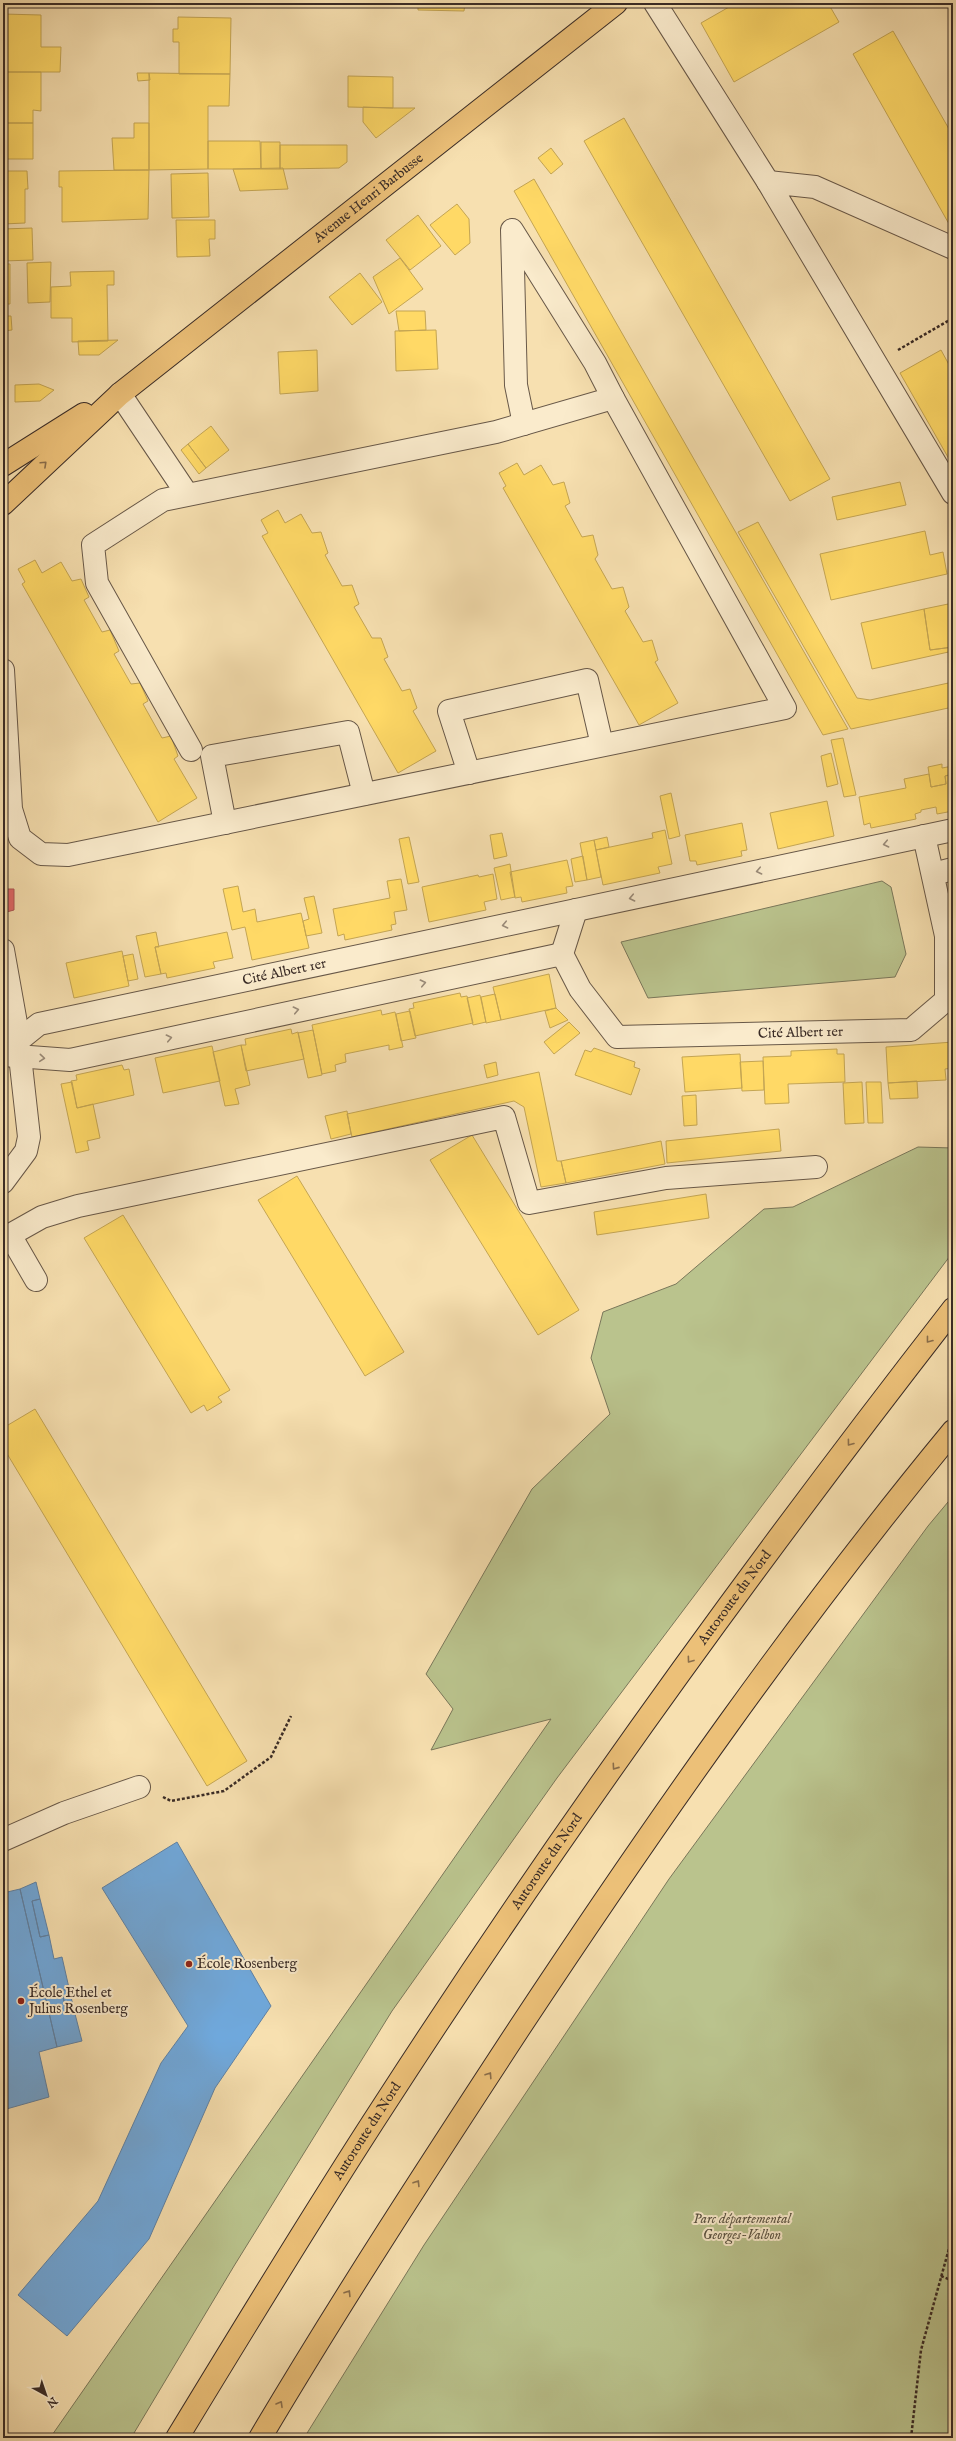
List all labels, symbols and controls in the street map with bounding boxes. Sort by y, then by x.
street label: Avenue Henri Barbusse [309,149,428,248]
one-way arrow [39,461,47,469]
one-way arrow [883,840,889,848]
one-way arrow [756,867,762,875]
one-way arrow [629,894,635,902]
one-way arrow [502,921,508,929]
street label: Cité Albert 1er [241,954,328,990]
one-way arrow [420,979,426,987]
one-way arrow [293,1007,299,1015]
street label: Cité Albert 1er [758,1023,843,1043]
one-way arrow [166,1035,173,1043]
one-way arrow [39,1053,45,1062]
one-way arrow [926,1336,934,1343]
one-way arrow [848,1439,855,1446]
street label: Autoroute du Nord [694,1546,776,1649]
one-way arrow [687,1656,694,1663]
one-way arrow [613,1762,620,1769]
street label: Autoroute du Nord [507,1810,587,1914]
place label: École Rosenberg [197,1954,297,1973]
marker: École Rosenberg [184,1959,194,1969]
place label: École Ethel et Julius Rosenberg [27,1983,128,2018]
marker: École Ethel et Julius Rosenberg [16,1996,26,2006]
one-way arrow [484,2072,491,2079]
street label: Autoroute du Nord [329,2078,406,2184]
one-way arrow [412,2180,420,2187]
park label: Parc départemental Georges-Valbon [693,2210,792,2245]
one-way arrow [343,2290,350,2297]
north arrow [26,2375,66,2415]
text: N [43,2393,61,2411]
one-way arrow [276,2401,283,2408]

